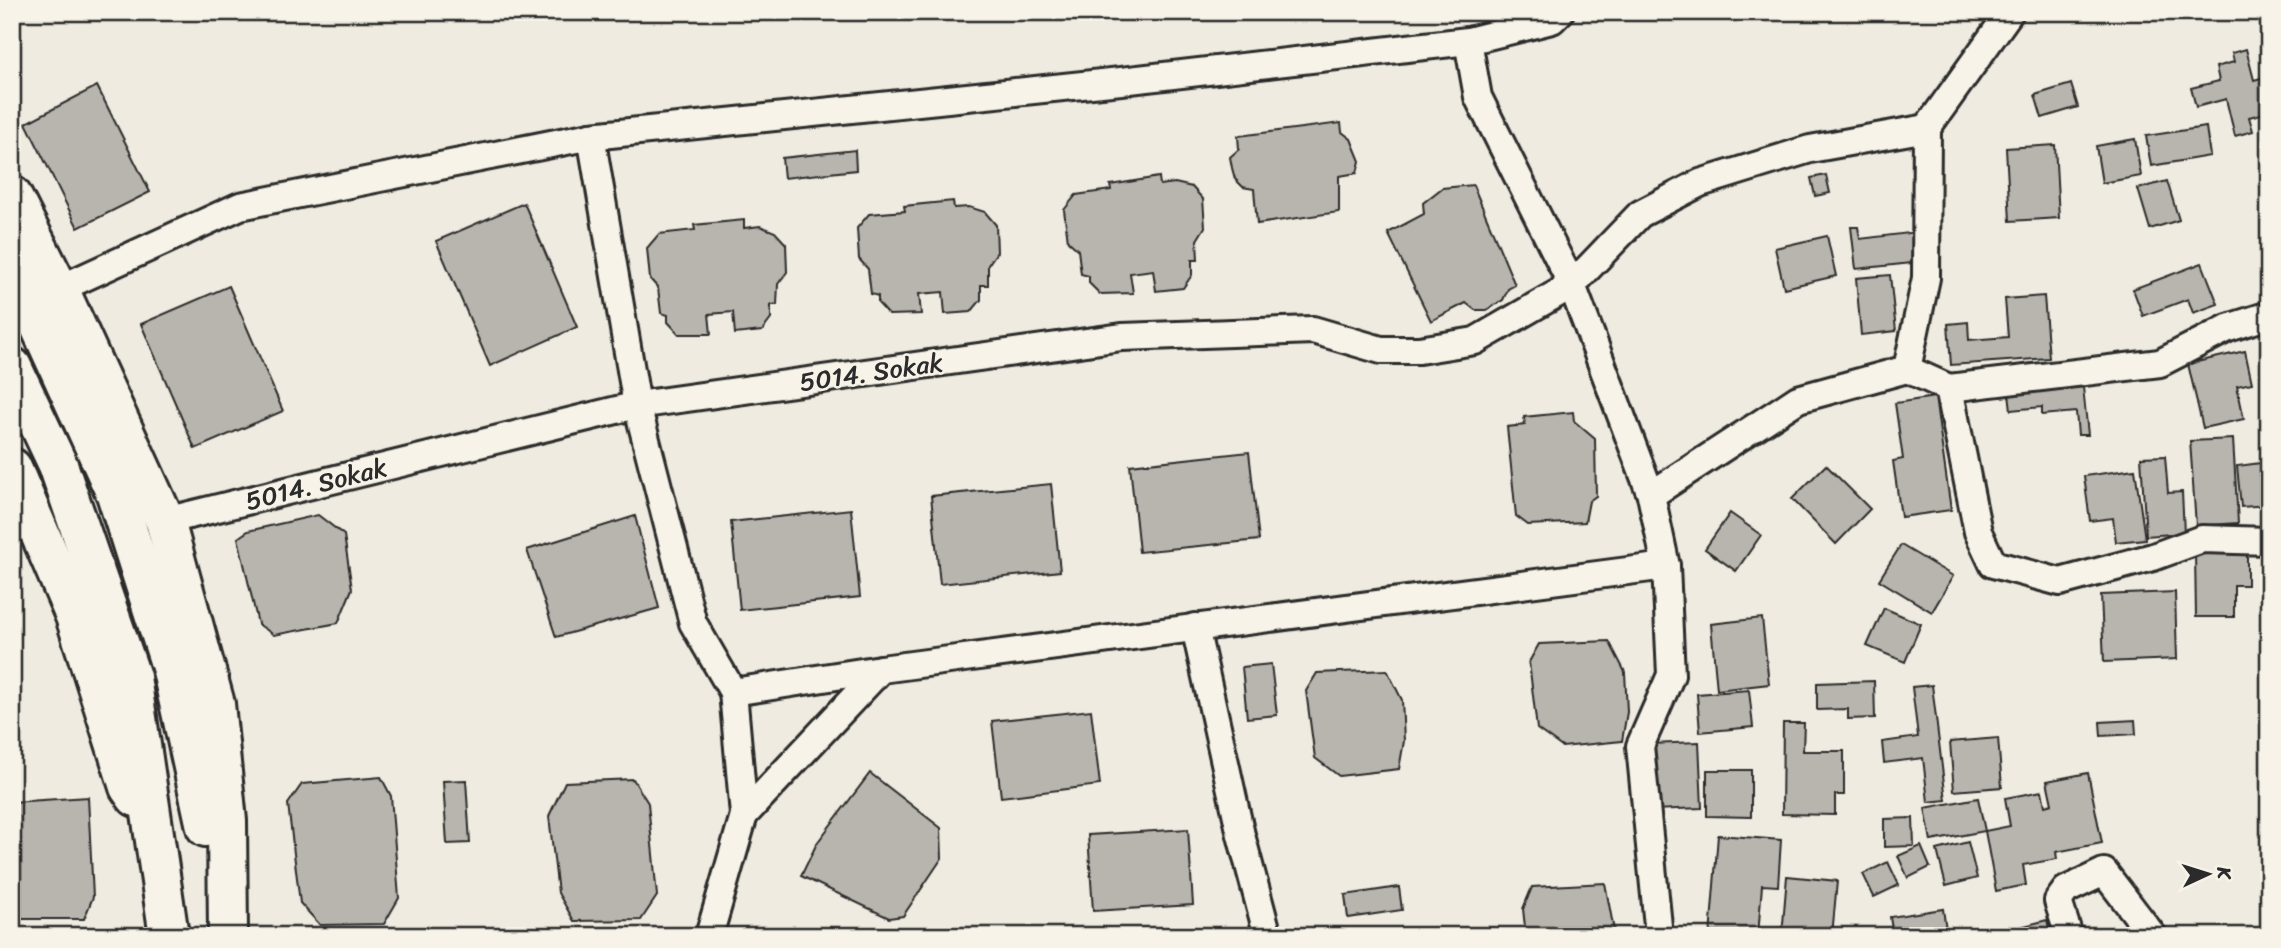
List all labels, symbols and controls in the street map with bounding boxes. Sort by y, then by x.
street label: 5014. Sokak [796,339,946,405]
street label: 5014. Sokak [240,444,392,524]
north arrow [2172,839,2242,909]
text: K [2208,865,2241,881]

